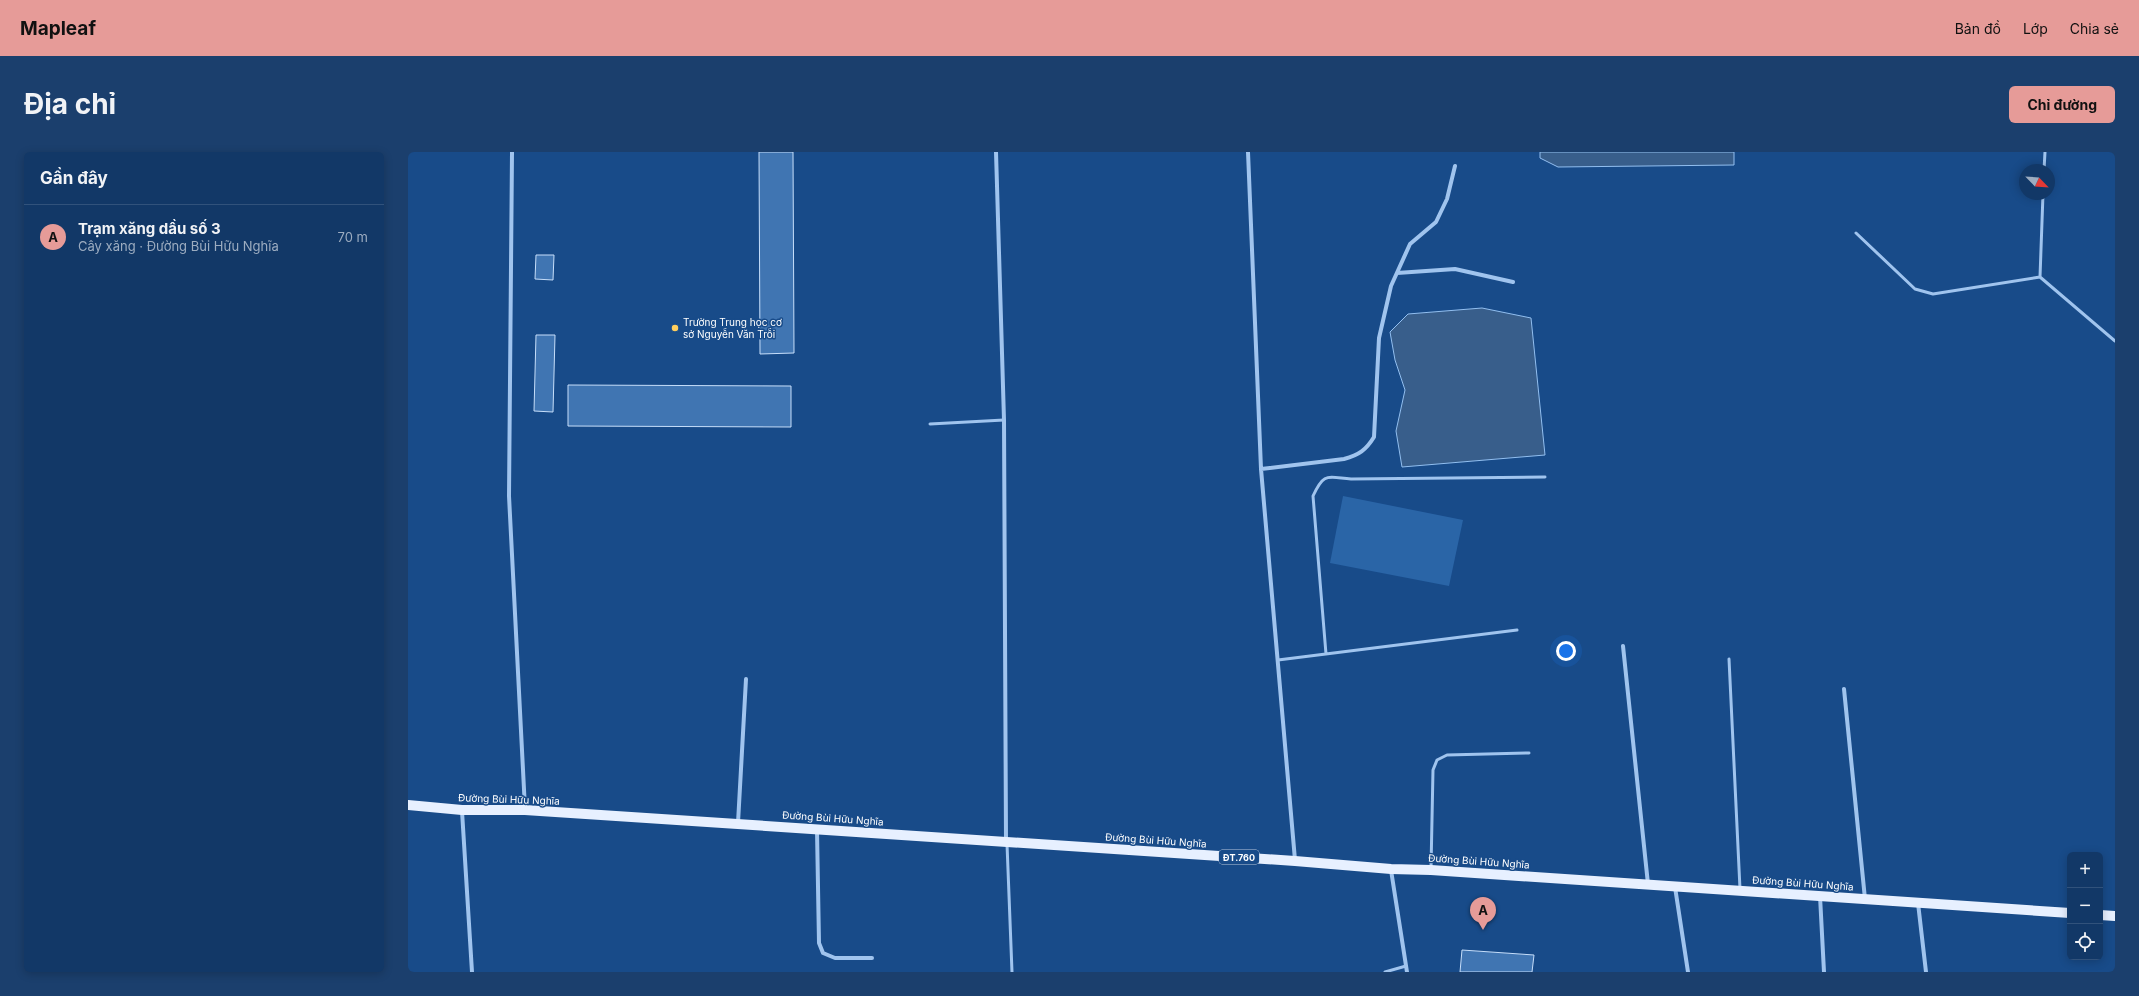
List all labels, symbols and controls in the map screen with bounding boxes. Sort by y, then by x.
text: Mapleaf [20,17,96,40]
text: Bản đồ [1955,20,2001,37]
text: Lớp [2023,20,2048,37]
text: Chia sẻ [2070,20,2119,37]
button: Chỉ đường [2009,86,2115,123]
text: Địa chỉ [24,87,116,121]
north arrow [2019,164,2055,200]
text: Gần đây [40,168,108,188]
text: Trạm xăng dầu số 3 [78,219,221,238]
text: A [48,229,58,245]
text: 70 m [338,229,368,245]
text: Cây xăng · Đường Bùi Hữu Nghĩa [78,238,279,254]
place label: Trường Trung học cơ sở Nguyễn Văn Trỗi [683,316,782,340]
marker: Trường Trung học cơ sở Nguyễn Văn Trỗi [670,323,680,333]
your location [1556,641,1576,661]
street label: Đường Bùi Hữu Nghĩa [458,791,560,807]
street label: Đường Bùi Hữu Nghĩa [782,808,884,828]
street label: Đường Bùi Hữu Nghĩa [1105,830,1207,850]
road number: ĐT.760 [1219,850,1259,864]
street label: Đường Bùi Hữu Nghĩa [1428,851,1530,871]
map controls [2067,852,2103,960]
button: + [2067,852,2103,888]
street label: Đường Bùi Hữu Nghĩa [1752,873,1854,893]
button: − [2067,888,2103,924]
pin: A [1470,897,1496,930]
button: locate [2067,924,2103,960]

